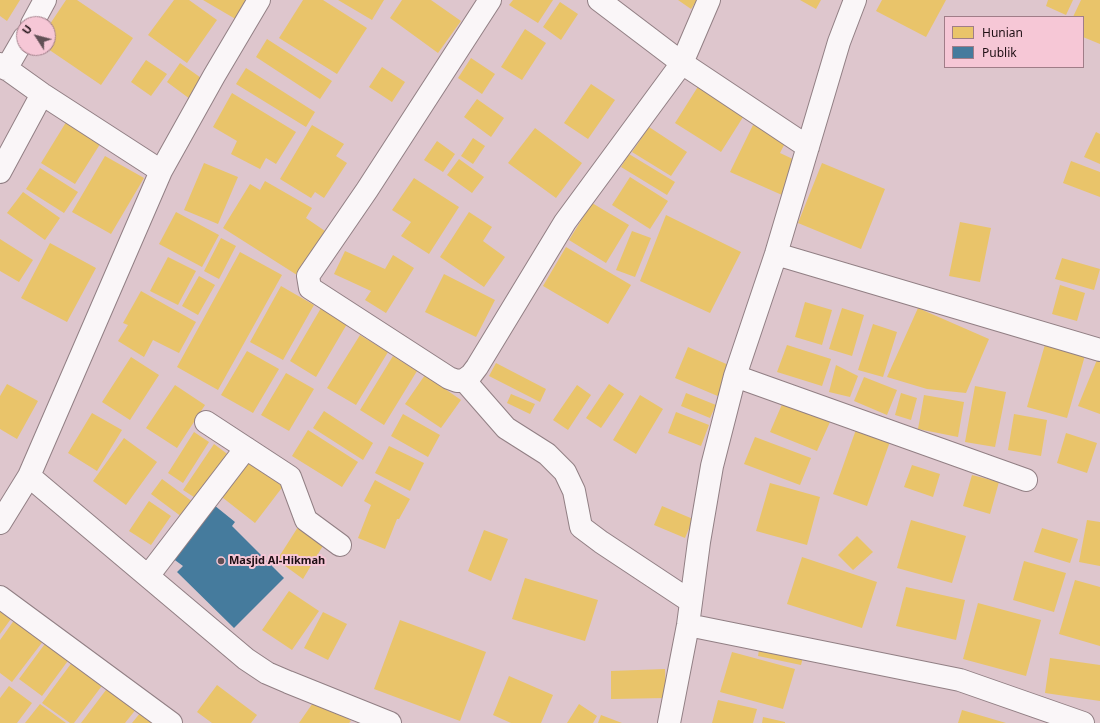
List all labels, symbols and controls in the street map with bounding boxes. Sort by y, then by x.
north arrow [16,16,56,56]
legend [944,16,1084,68]
text: U [18,21,35,37]
text: Hunian [982,24,1023,41]
text: Publik [982,44,1017,61]
place label: Masjid Al-Hikmah [229,554,325,568]
marker: Masjid Al-Hikmah [216,556,226,566]

